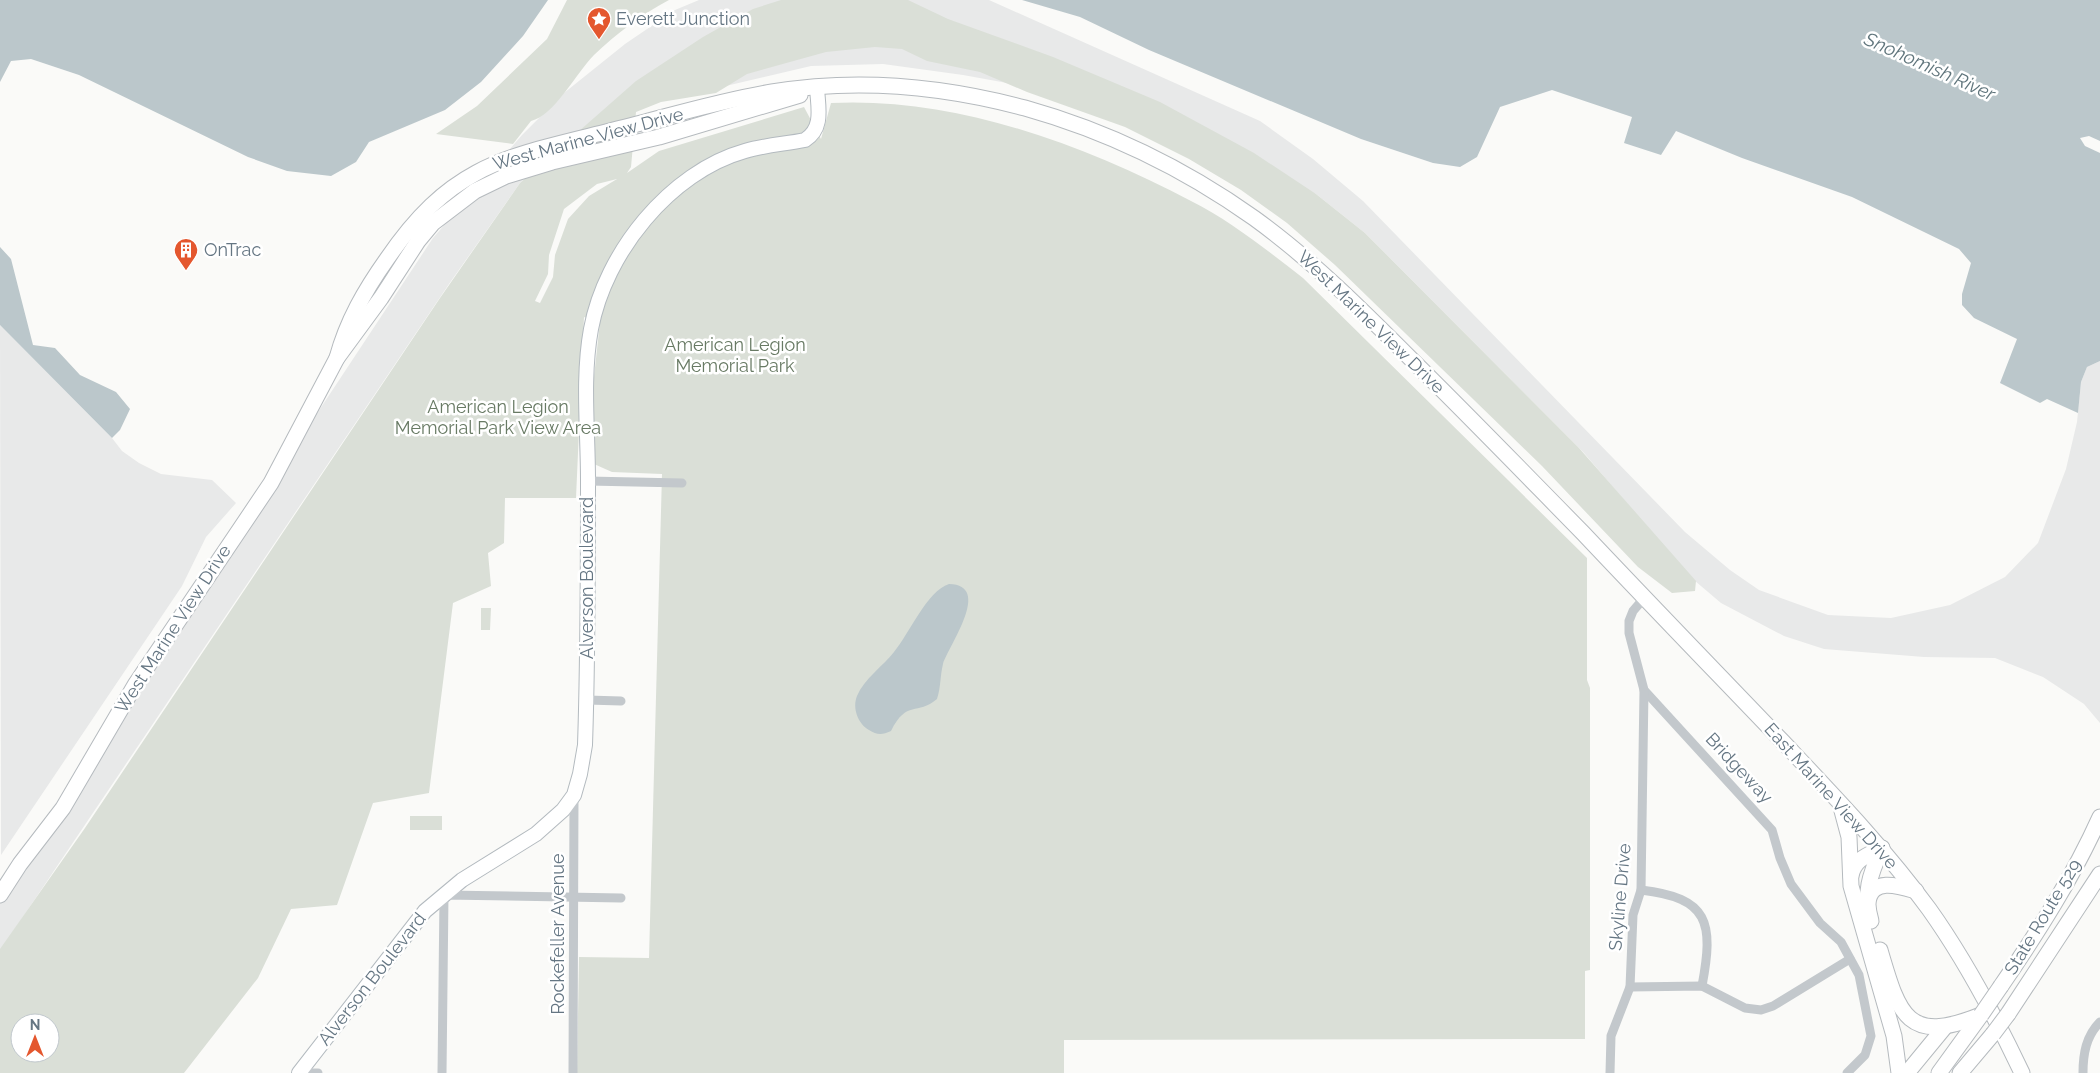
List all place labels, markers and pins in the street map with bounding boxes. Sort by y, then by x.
place icon: Everett Junction [586,6,612,40]
place label: Everett Junction [616,8,750,29]
building icon: OnTrac [173,237,199,271]
place label: OnTrac [204,239,261,260]

